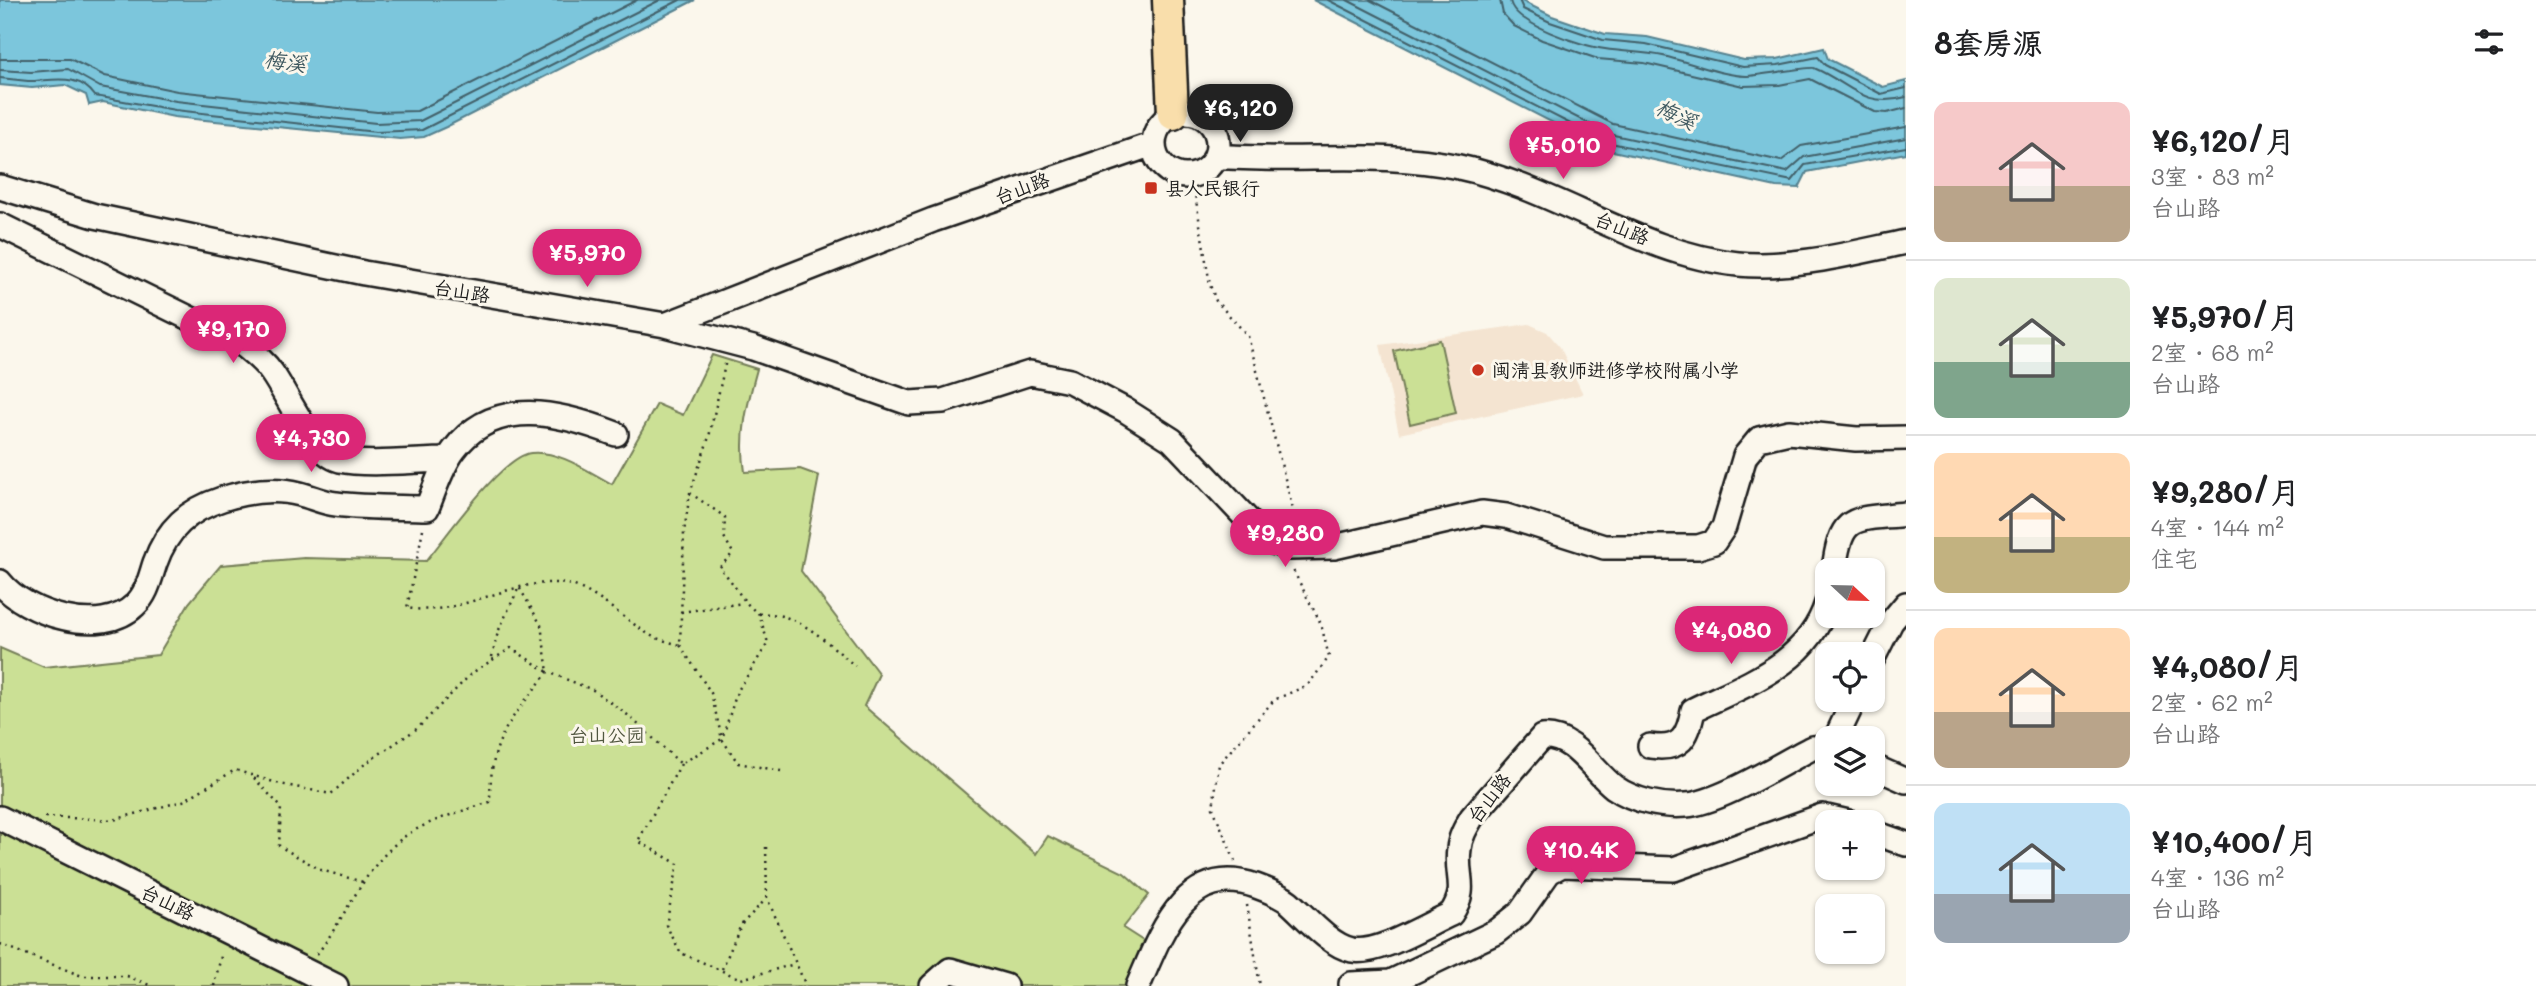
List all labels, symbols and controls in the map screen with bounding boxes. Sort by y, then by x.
text: 8套房源 [1934,22,2043,62]
icon: filters [2470,23,2508,61]
water label: 梅溪 [263,45,309,77]
pin: ¥6,120 [1183,85,1297,144]
text: ¥6,120 [1203,92,1277,122]
water label: 梅溪 [1652,93,1702,135]
text: ¥6,120/月 [2151,120,2295,160]
pin: ¥5,010 [1506,122,1620,181]
text: ¥5,010 [1525,129,1601,159]
icon: home [1990,130,2074,214]
text: 3室 · 83 m² [2151,161,2274,191]
street label: 台山路 [991,166,1053,209]
place label: 县人民银行 [1165,175,1260,200]
marker: 县人民银行 [1143,180,1159,196]
text: 台山路 [2151,192,2220,222]
street label: 台山路 [1591,205,1653,250]
pin: ¥5,970 [530,230,644,289]
text: ¥5,970 [549,237,625,267]
street label: 台山路 [432,274,492,307]
text: ¥5,970/月 [2151,296,2299,336]
pin: ¥9,170 [176,306,290,365]
icon: home [1990,306,2074,390]
text: ¥9,170 [196,313,270,343]
text: 2室 · 68 m² [2151,337,2274,367]
place label: 闽清县教师进修学校附属小学 [1492,357,1739,382]
marker: 闽清县教师进修学校附属小学 [1470,362,1486,378]
text: 台山路 [2151,368,2220,398]
pin: ¥4,730 [254,414,368,474]
text: ¥4,730 [272,422,350,452]
text: ¥9,280/月 [2151,471,2300,511]
icon: home [1990,481,2074,565]
pin: ¥9,280 [1228,510,1342,569]
text: 4室 · 144 m² [2151,512,2284,542]
text: ¥9,280 [1246,517,1324,547]
text: 住宅 [2151,543,2197,573]
north arrow [1815,558,1885,628]
map controls [1815,558,1885,964]
pin: ¥4,080 [1674,606,1788,666]
text: ¥4,080 [1691,614,1771,644]
button: locate [1815,642,1885,712]
text: ¥4,080/月 [2151,646,2304,686]
icon: home [1990,656,2074,740]
text: 2室 · 62 m² [2151,687,2273,717]
text: 台山路 [2151,718,2220,748]
park label: 台山公园 [569,722,645,747]
button: layers [1815,726,1885,796]
street label: 台山路 [1461,768,1516,828]
button: + [1815,810,1885,880]
text: ¥10,400/月 [2151,821,2318,861]
pin: ¥10.4K [1524,826,1638,886]
icon: home [1990,831,2074,915]
text: ¥10.4K [1543,834,1619,864]
text: 4室 · 136 m² [2151,862,2284,892]
street label: 台山路 [137,878,199,925]
text: 台山路 [2151,893,2220,923]
button: − [1815,894,1885,964]

